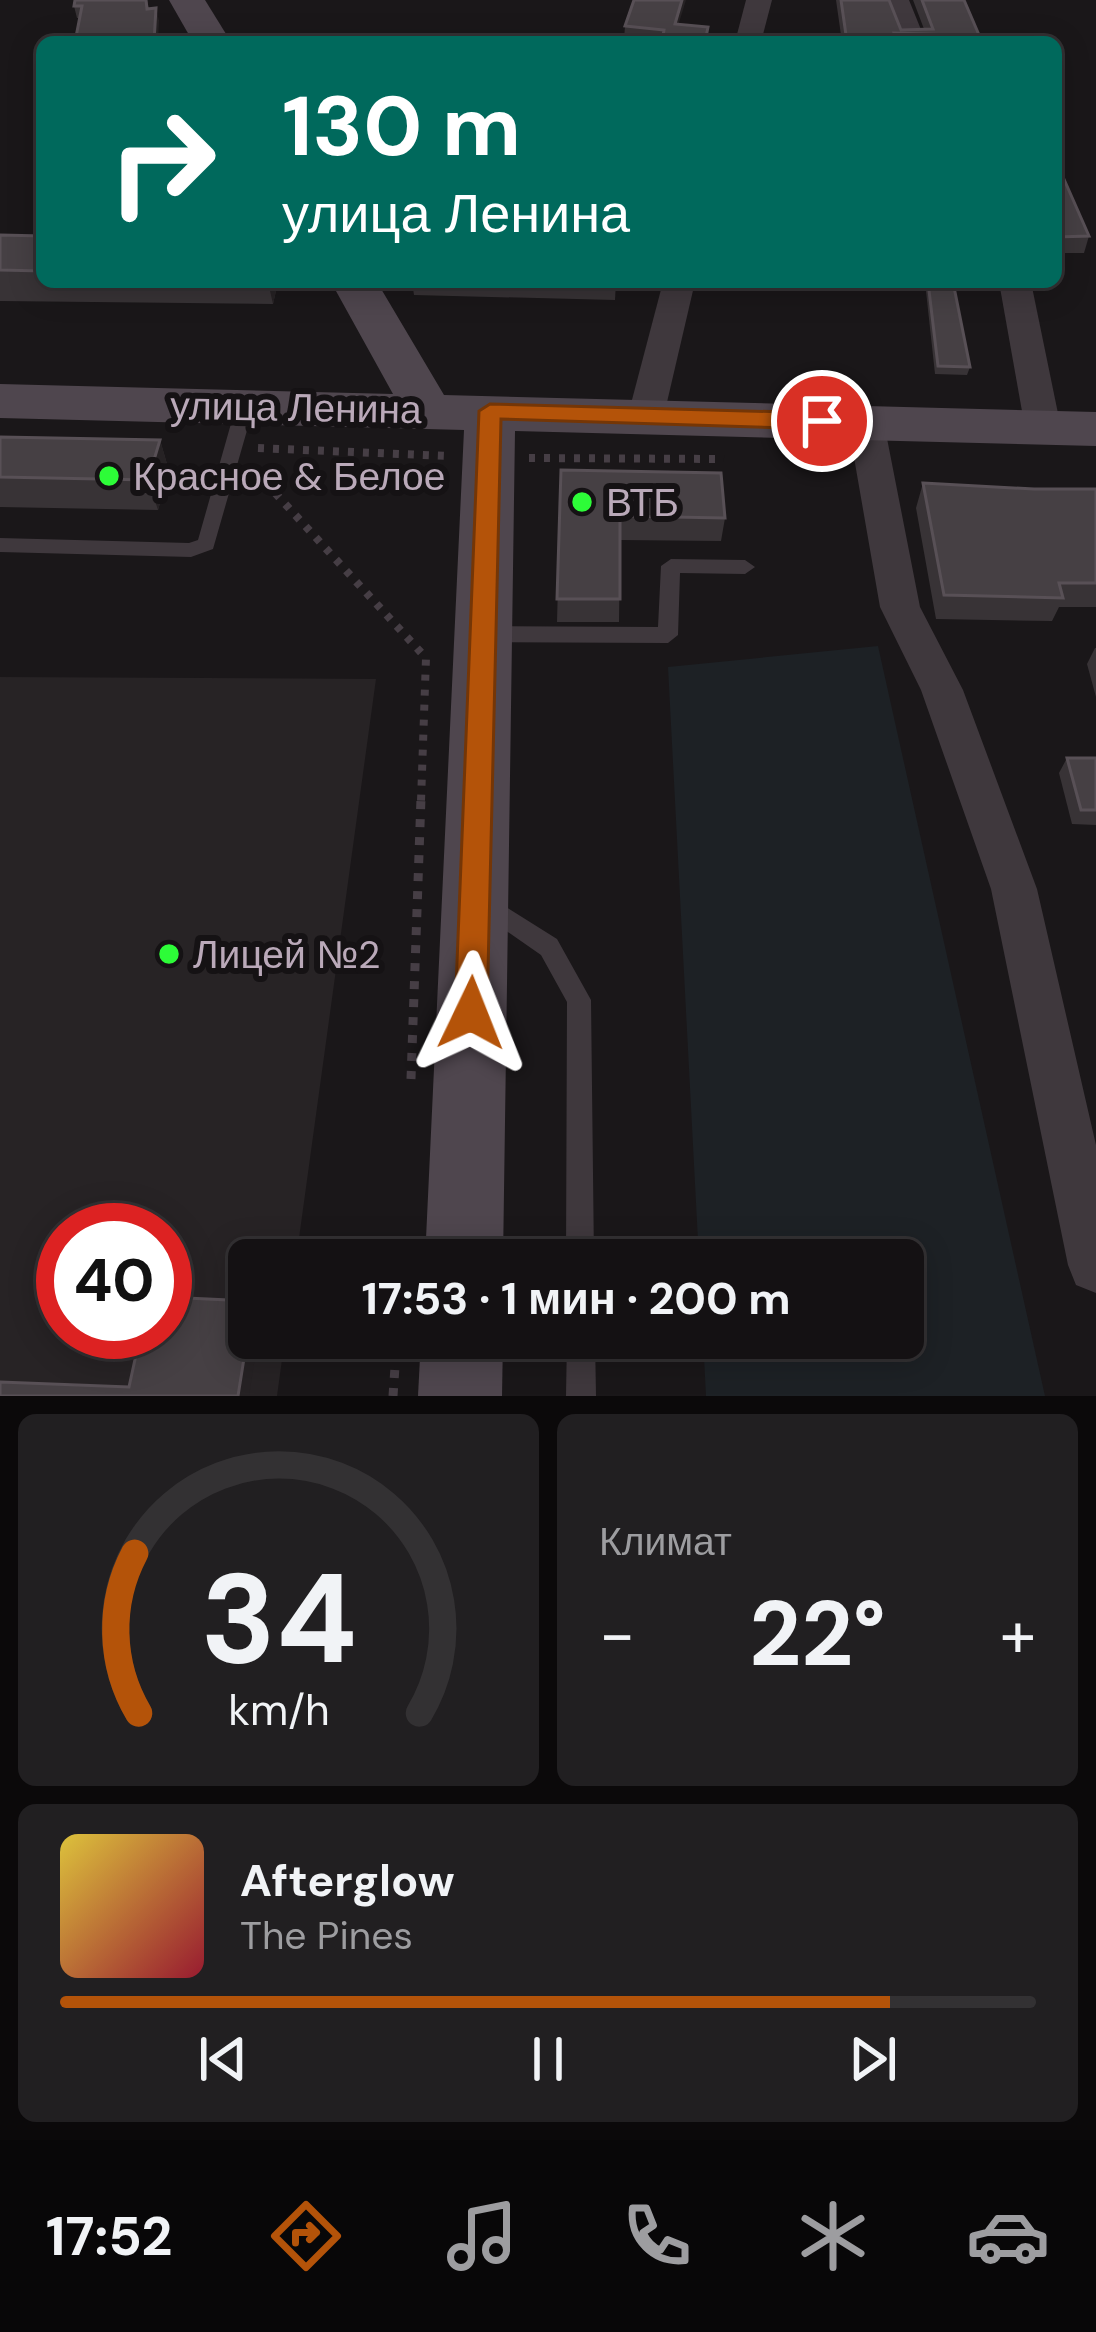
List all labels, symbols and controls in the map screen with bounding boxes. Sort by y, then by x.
text: 130 m [282,72,521,181]
icon: right [84,84,240,240]
text: улица Ленина [282,178,630,249]
pin [771,370,873,472]
street label: улица Ленина [170,380,422,435]
icon: arrive [789,388,855,454]
place label: Красное & Белое [133,451,445,502]
marker: Красное & Белое [96,463,122,489]
place label: ВТБ [606,477,679,528]
marker: ВТБ [569,489,595,515]
place label: Лицей №2 [193,929,380,980]
marker: Лицей №2 [156,941,182,967]
position arrow [408,950,534,1076]
speed limit sign: 40 [36,1203,192,1359]
text: 17:53 · 1 мин · 200 m [361,1269,791,1328]
text: Климат [599,1516,732,1567]
text: 34 [200,1538,357,1701]
text: 22° [749,1576,886,1693]
text: − [599,1592,635,1677]
text: + [1000,1592,1036,1677]
text: km/h [228,1682,329,1738]
text: Afterglow [240,1851,455,1910]
text: The Pines [240,1910,413,1961]
icon: previous [190,2026,256,2092]
icon: pause [515,2026,581,2092]
icon: next [840,2026,906,2092]
icon: directions [264,2194,348,2278]
icon: music [440,2194,524,2278]
icon: phone [615,2194,699,2278]
icon: climate [791,2194,875,2278]
icon: car [966,2194,1050,2278]
text: 17:52 [46,2201,173,2272]

